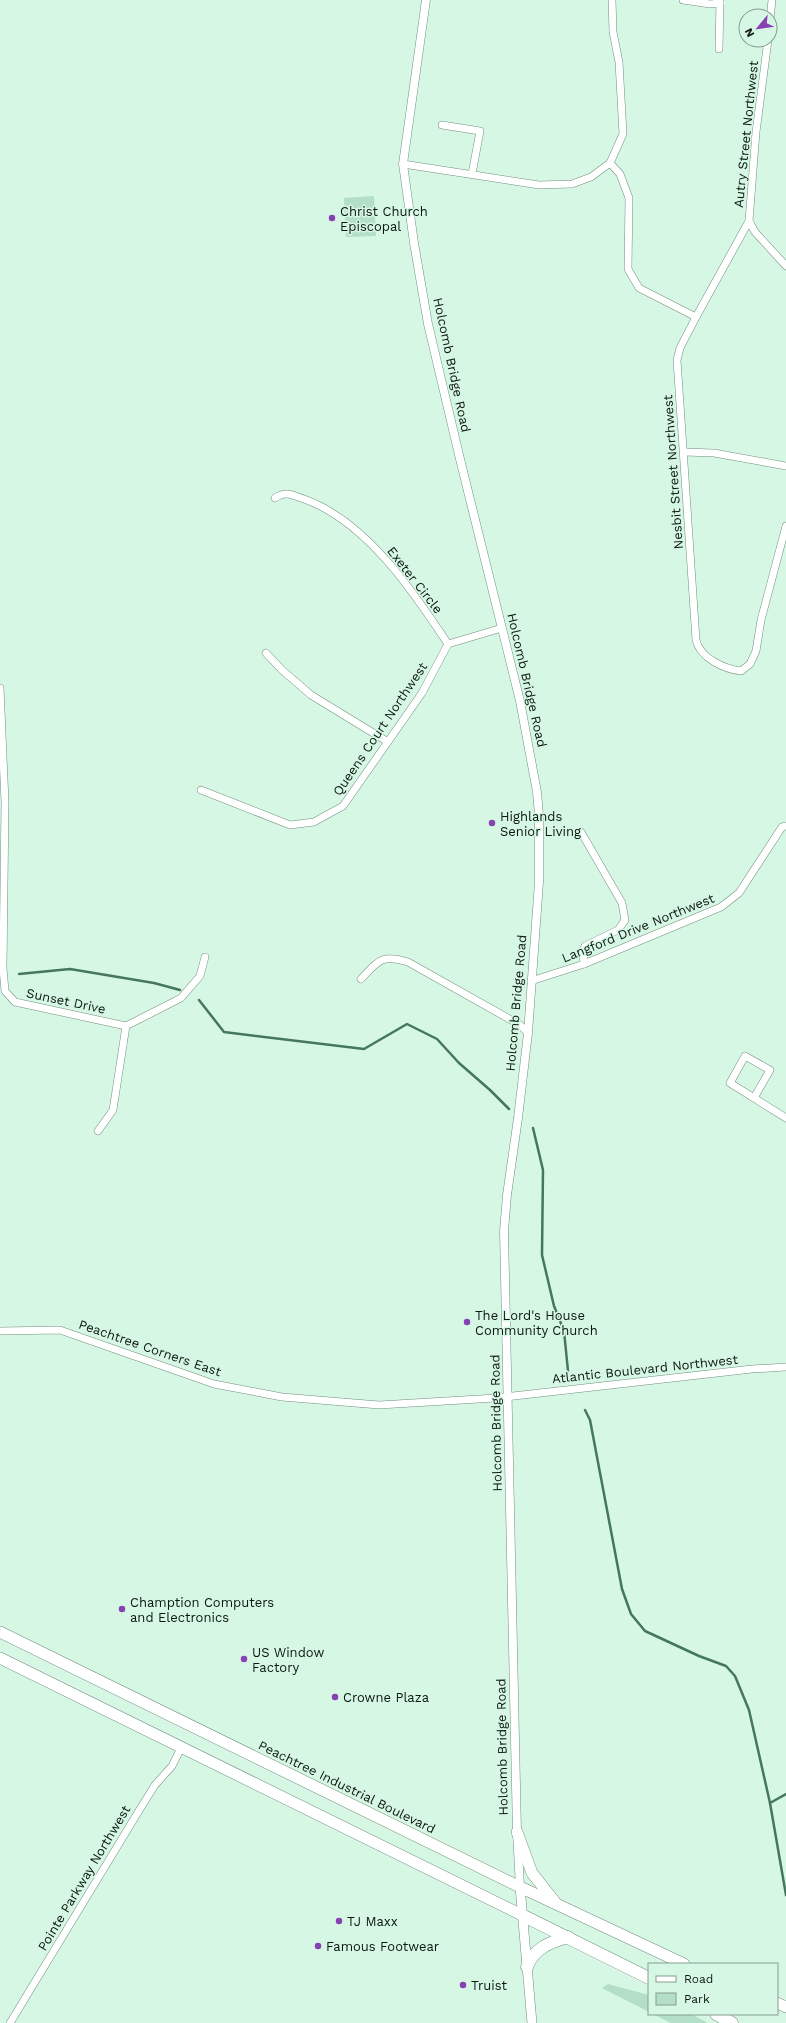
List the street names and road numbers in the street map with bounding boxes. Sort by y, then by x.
street label: Autry Street Northwest [731,59,761,208]
street label: Holcomb Bridge Road [430,296,474,434]
street label: Nesbit Street Northwest [660,394,686,550]
street label: Exeter Circle [384,544,446,616]
street label: Holcomb Bridge Road [504,611,550,749]
street label: Queens Court Northwest [330,659,431,799]
street label: Langford Drive Northwest [559,890,717,966]
street label: Holcomb Bridge Road [503,934,529,1072]
street label: Sunset Drive [25,985,107,1017]
street label: Peachtree Corners East [77,1317,224,1380]
street label: Atlantic Boulevard Northwest [551,1352,739,1386]
street label: Holcomb Bridge Road [487,1354,505,1492]
street label: Holcomb Bridge Road [493,1678,511,1816]
street label: Peachtree Industrial Boulevard [256,1738,438,1836]
street label: Pointe Parkway Northwest [35,1802,134,1953]

